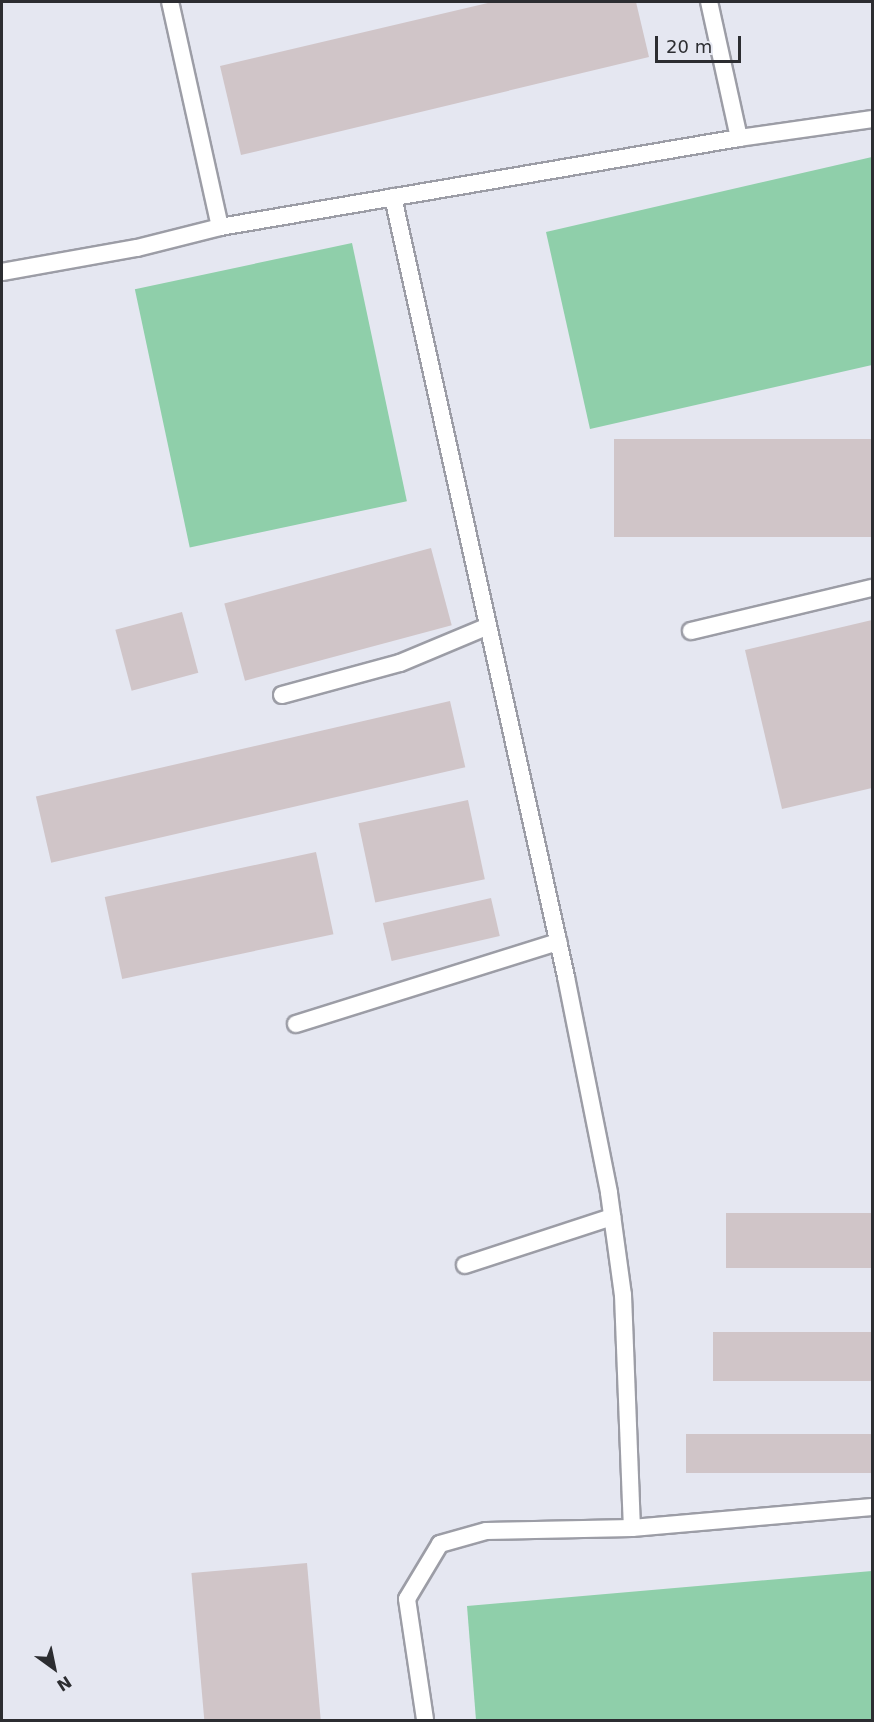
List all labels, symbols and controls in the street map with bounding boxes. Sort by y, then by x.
scale bar [658,24,744,62]
text: 20 m [666,36,712,57]
north arrow [24,1638,84,1698]
text: N [53,1672,75,1695]

